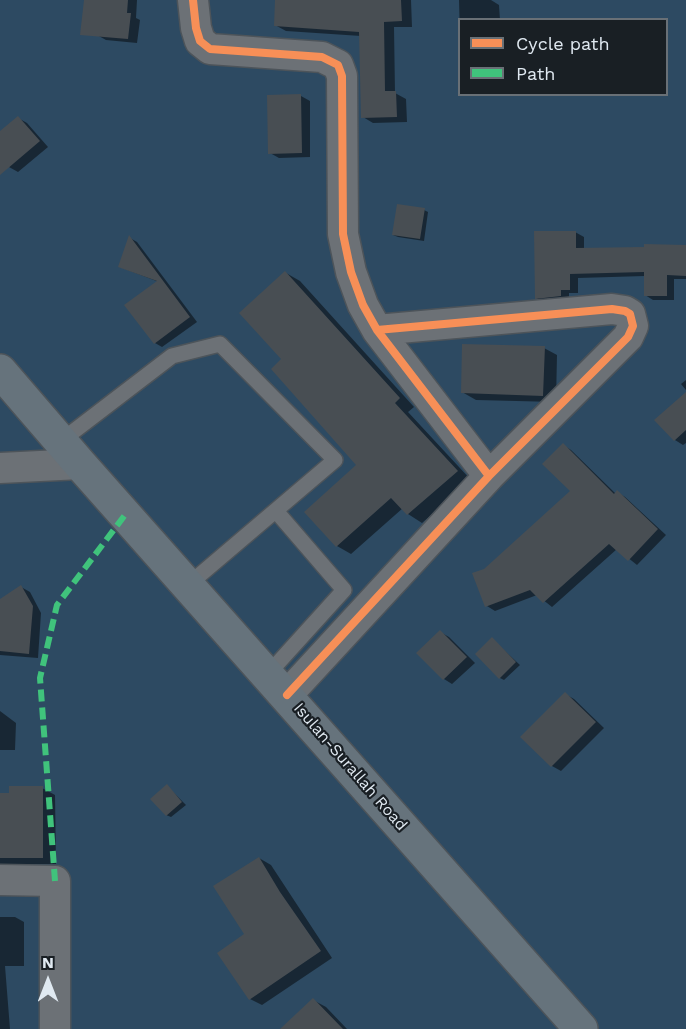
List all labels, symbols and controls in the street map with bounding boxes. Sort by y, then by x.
legend [458,18,668,96]
text: Cycle path [516,33,610,54]
text: Path [516,63,556,84]
street label: Isulan-Surallah Road [289,699,411,835]
north arrow [18,951,78,1011]
text: N [42,953,54,972]

